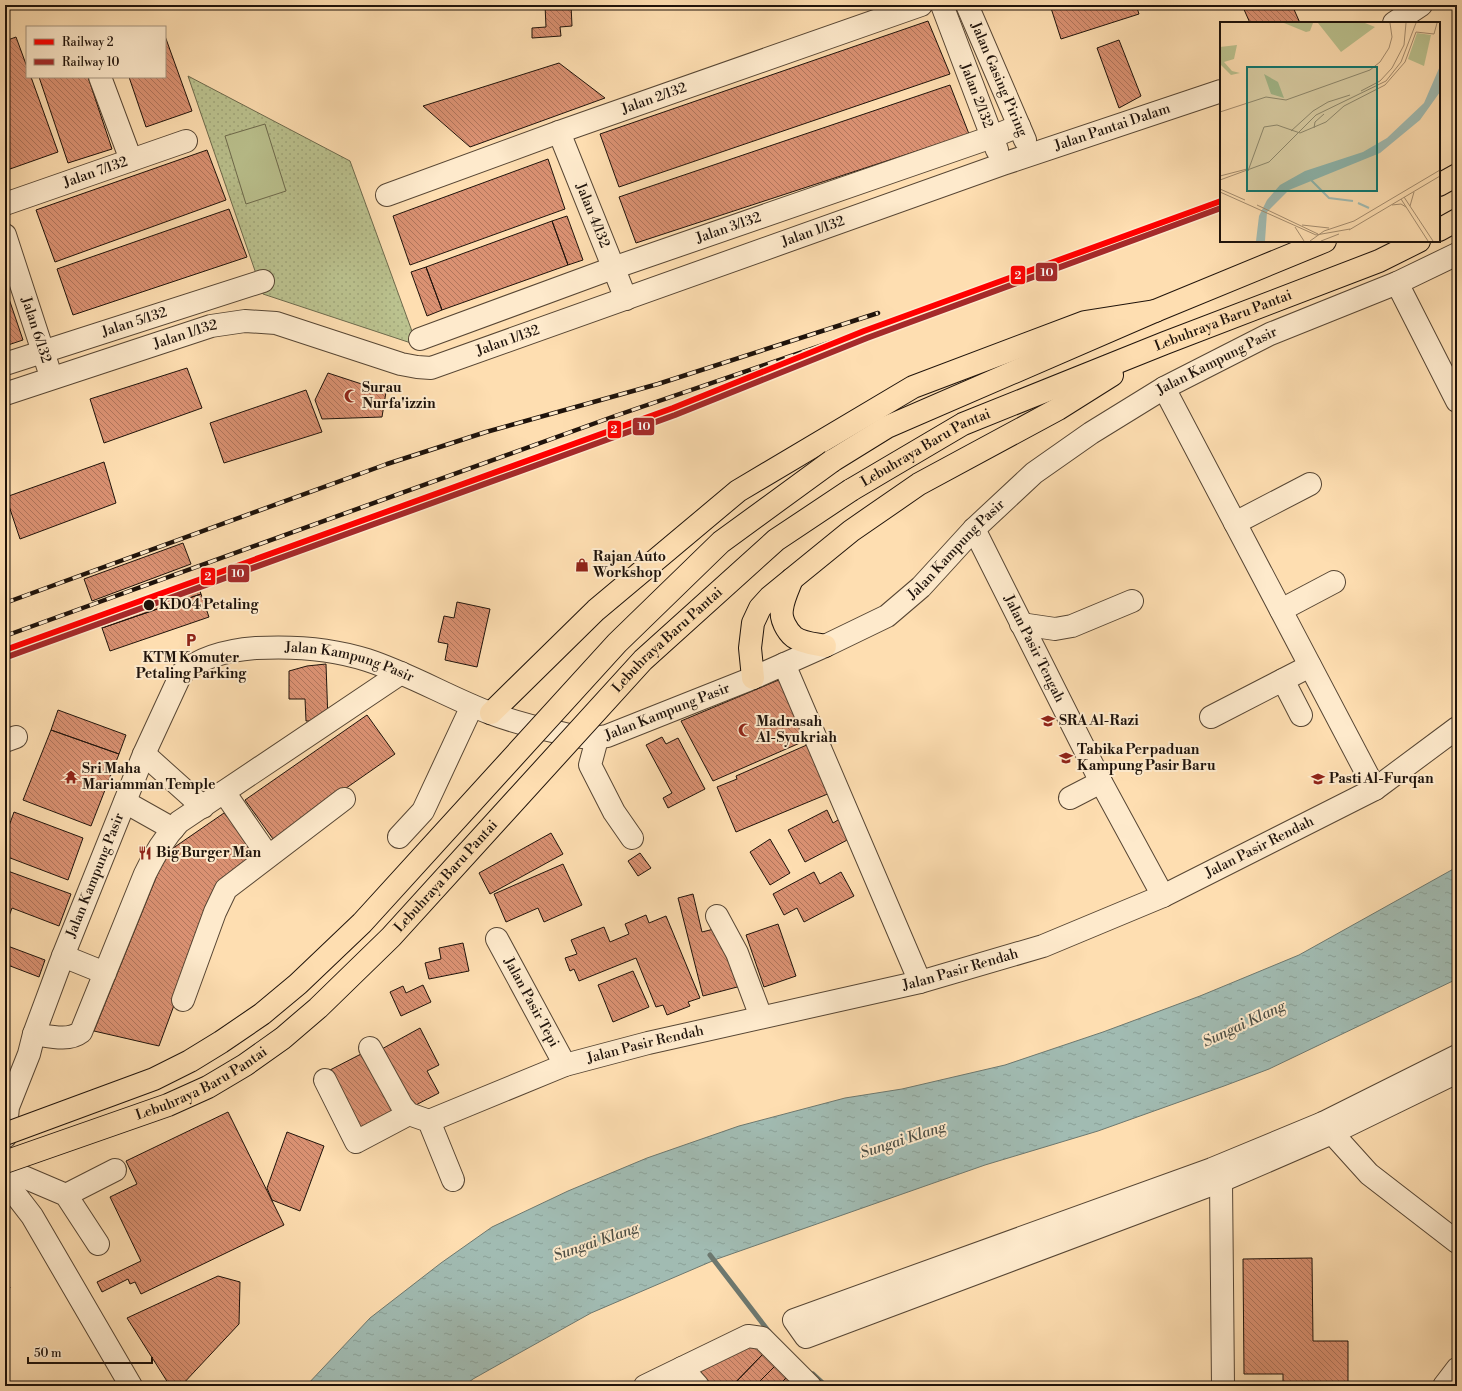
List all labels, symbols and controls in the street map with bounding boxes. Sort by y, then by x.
street label: Jalan Gasing Piring [966,18,1032,140]
inset map [1220,22,1440,242]
legend [26,26,166,78]
text: Railway 2 [62,35,114,50]
text: Railway 10 [62,55,120,70]
street label: Jalan 2/132 [956,60,997,131]
street label: Jalan 2/132 [618,79,689,119]
street label: Jalan Pantai Dalam [1051,100,1173,155]
street label: Jalan 7/132 [60,153,130,192]
street label: Jalan 4/132 [571,180,614,251]
street label: Jalan 3/132 [693,208,764,248]
street label: Jalan 1/132 [778,212,847,252]
line badge: 10 [1035,262,1058,282]
line badge: 2 [1010,265,1026,285]
text: 10 [1041,266,1053,280]
text: 2 [1015,269,1022,283]
street label: Lebuhraya Baru Pantai [1152,286,1295,355]
street label: Jalan 6/132 [17,294,55,365]
street label: Jalan 5/132 [99,303,169,342]
street label: Jalan 1/132 [150,316,218,354]
street label: Jalan 1/132 [473,321,542,360]
street label: Jalan Kampung Pasir [1152,323,1280,400]
place label: Surau Nurfa'izzin [362,379,436,413]
mosque icon: Surau Nurfa'izzin [343,388,359,404]
street label: Lebuhraya Baru Pantai [858,405,994,491]
line badge: 10 [632,417,655,436]
line badge: 2 [607,420,622,439]
text: 10 [638,420,650,434]
text: 2 [611,423,618,437]
street label: Jalan Kampung Pasir [903,496,1009,604]
place label: Rajan Auto Workshop [592,548,666,582]
shop icon: Rajan Auto Workshop [574,557,590,573]
line badge: 10 [227,564,250,583]
line badge: 2 [200,567,216,586]
text: 10 [232,567,244,581]
text: 2 [205,570,212,584]
street label: Lebuhraya Baru Pantai [608,583,727,697]
street label: Jalan Pasir Tengah [999,591,1069,706]
place label: KD04 Petaling [159,596,259,614]
marker: KD04 Petaling [142,598,156,612]
parking icon: KTM Komuter Petaling Parking [183,632,199,648]
street label: Jalan Kampung Pasir [284,638,417,687]
place label: KTM Komuter Petaling Parking [136,649,247,683]
street label: Jalan Kampung Pasir [601,679,732,745]
place label: SRA Al-Razi [1059,712,1139,730]
place label: Madrasah Al-Syukriah [755,713,837,747]
school or university icon: SRA Al-Razi [1040,713,1056,729]
mosque icon: Madrasah Al-Syukriah [737,722,753,738]
place label: Tabika Perpaduan Kampung Pasir Baru [1077,741,1216,775]
school or university icon: Tabika Perpaduan Kampung Pasir Baru [1058,750,1074,766]
place label: Sri Maha Mariamman Temple [82,760,216,794]
temple icon: Sri Maha Mariamman Temple [63,769,79,785]
place label: Pasti Al-Furqan [1329,770,1434,788]
school or university icon: Pasti Al-Furqan [1310,771,1326,787]
street label: Jalan Kampung Pasir [62,810,128,941]
street label: Jalan Pasir Rendah [1201,812,1318,883]
street label: Lebuhraya Baru Pantai [390,816,502,936]
place label: Big Burger Man [156,844,262,862]
restaurant icon: Big Burger Man [137,845,153,861]
street label: Jalan Pasir Rendah [900,945,1021,995]
street label: Jalan Pasir Tepi [499,953,563,1051]
water label: Sungai Klang [1200,996,1290,1051]
street label: Jalan Pasir Rendah [584,1022,706,1068]
street label: Lebuhraya Baru Pantai [133,1043,271,1125]
water label: Sungai Klang [858,1117,950,1163]
water label: Sungai Klang [551,1218,642,1266]
scale bar [28,1339,152,1365]
text: 50 m [34,1346,62,1361]

